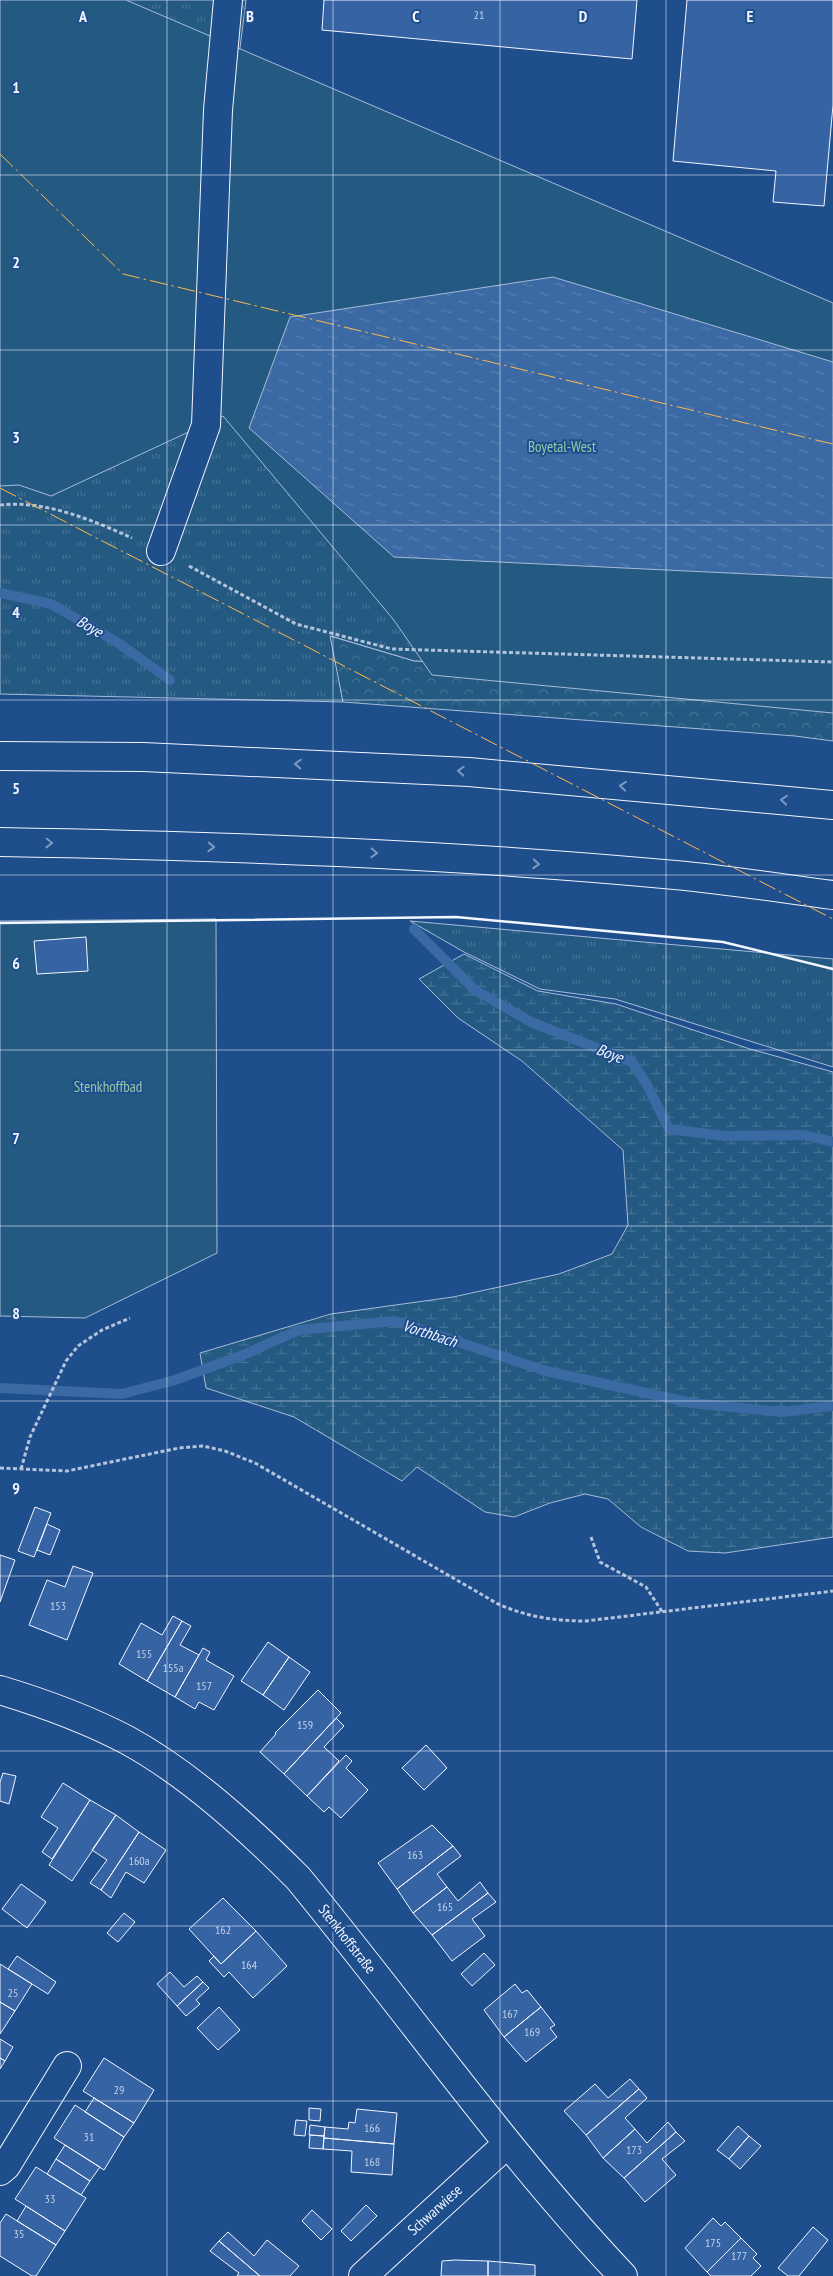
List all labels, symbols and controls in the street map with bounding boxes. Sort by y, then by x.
text: A [78,6,88,26]
text: B [246,6,254,26]
text: C [412,6,420,26]
text: D [579,6,588,26]
text: E [747,6,754,26]
house number: 21 [474,7,484,22]
text: 1 [12,77,20,97]
text: 2 [12,252,20,272]
text: 3 [12,427,20,447]
park label: Boyetal-West [528,437,596,456]
text: 4 [12,602,20,622]
water label: Boye [73,611,108,642]
one-way arrow [294,759,302,769]
one-way arrow [456,766,464,777]
text: 5 [12,778,20,798]
one-way arrow [618,780,626,791]
one-way arrow [780,795,788,806]
one-way arrow [45,838,53,848]
one-way arrow [207,841,215,852]
one-way arrow [370,848,378,859]
one-way arrow [532,858,540,869]
text: 6 [12,953,20,973]
water label: Boye [594,1039,627,1068]
park label: Stenkhoffbad [74,1077,142,1096]
text: 7 [12,1128,20,1148]
text: 8 [12,1303,20,1323]
water label: Vorthbach [400,1315,461,1351]
text: 9 [12,1478,20,1498]
house number: 153 [50,1598,66,1613]
house number: 155 [136,1646,152,1661]
house number: 155a [162,1660,184,1675]
house number: 157 [196,1678,212,1693]
house number: 159 [297,1717,313,1732]
house number: 163 [407,1847,423,1862]
house number: 160a [128,1853,150,1868]
house number: 165 [437,1899,453,1914]
street label: Stenkhoffstraße [315,1900,380,1977]
house number: 162 [215,1922,231,1937]
house number: 164 [241,1957,258,1972]
house number: 25 [8,1985,18,2000]
house number: 167 [502,2006,518,2021]
house number: 169 [524,2024,540,2039]
house number: 29 [114,2082,124,2097]
house number: 166 [364,2120,380,2135]
house number: 31 [84,2129,94,2144]
house number: 173 [626,2142,642,2157]
house number: 168 [364,2154,380,2169]
street label: Schwarwiese [403,2180,466,2239]
house number: 33 [45,2191,55,2206]
house number: 35 [14,2226,24,2241]
house number: 175 [705,2235,721,2250]
house number: 177 [731,2248,747,2263]

